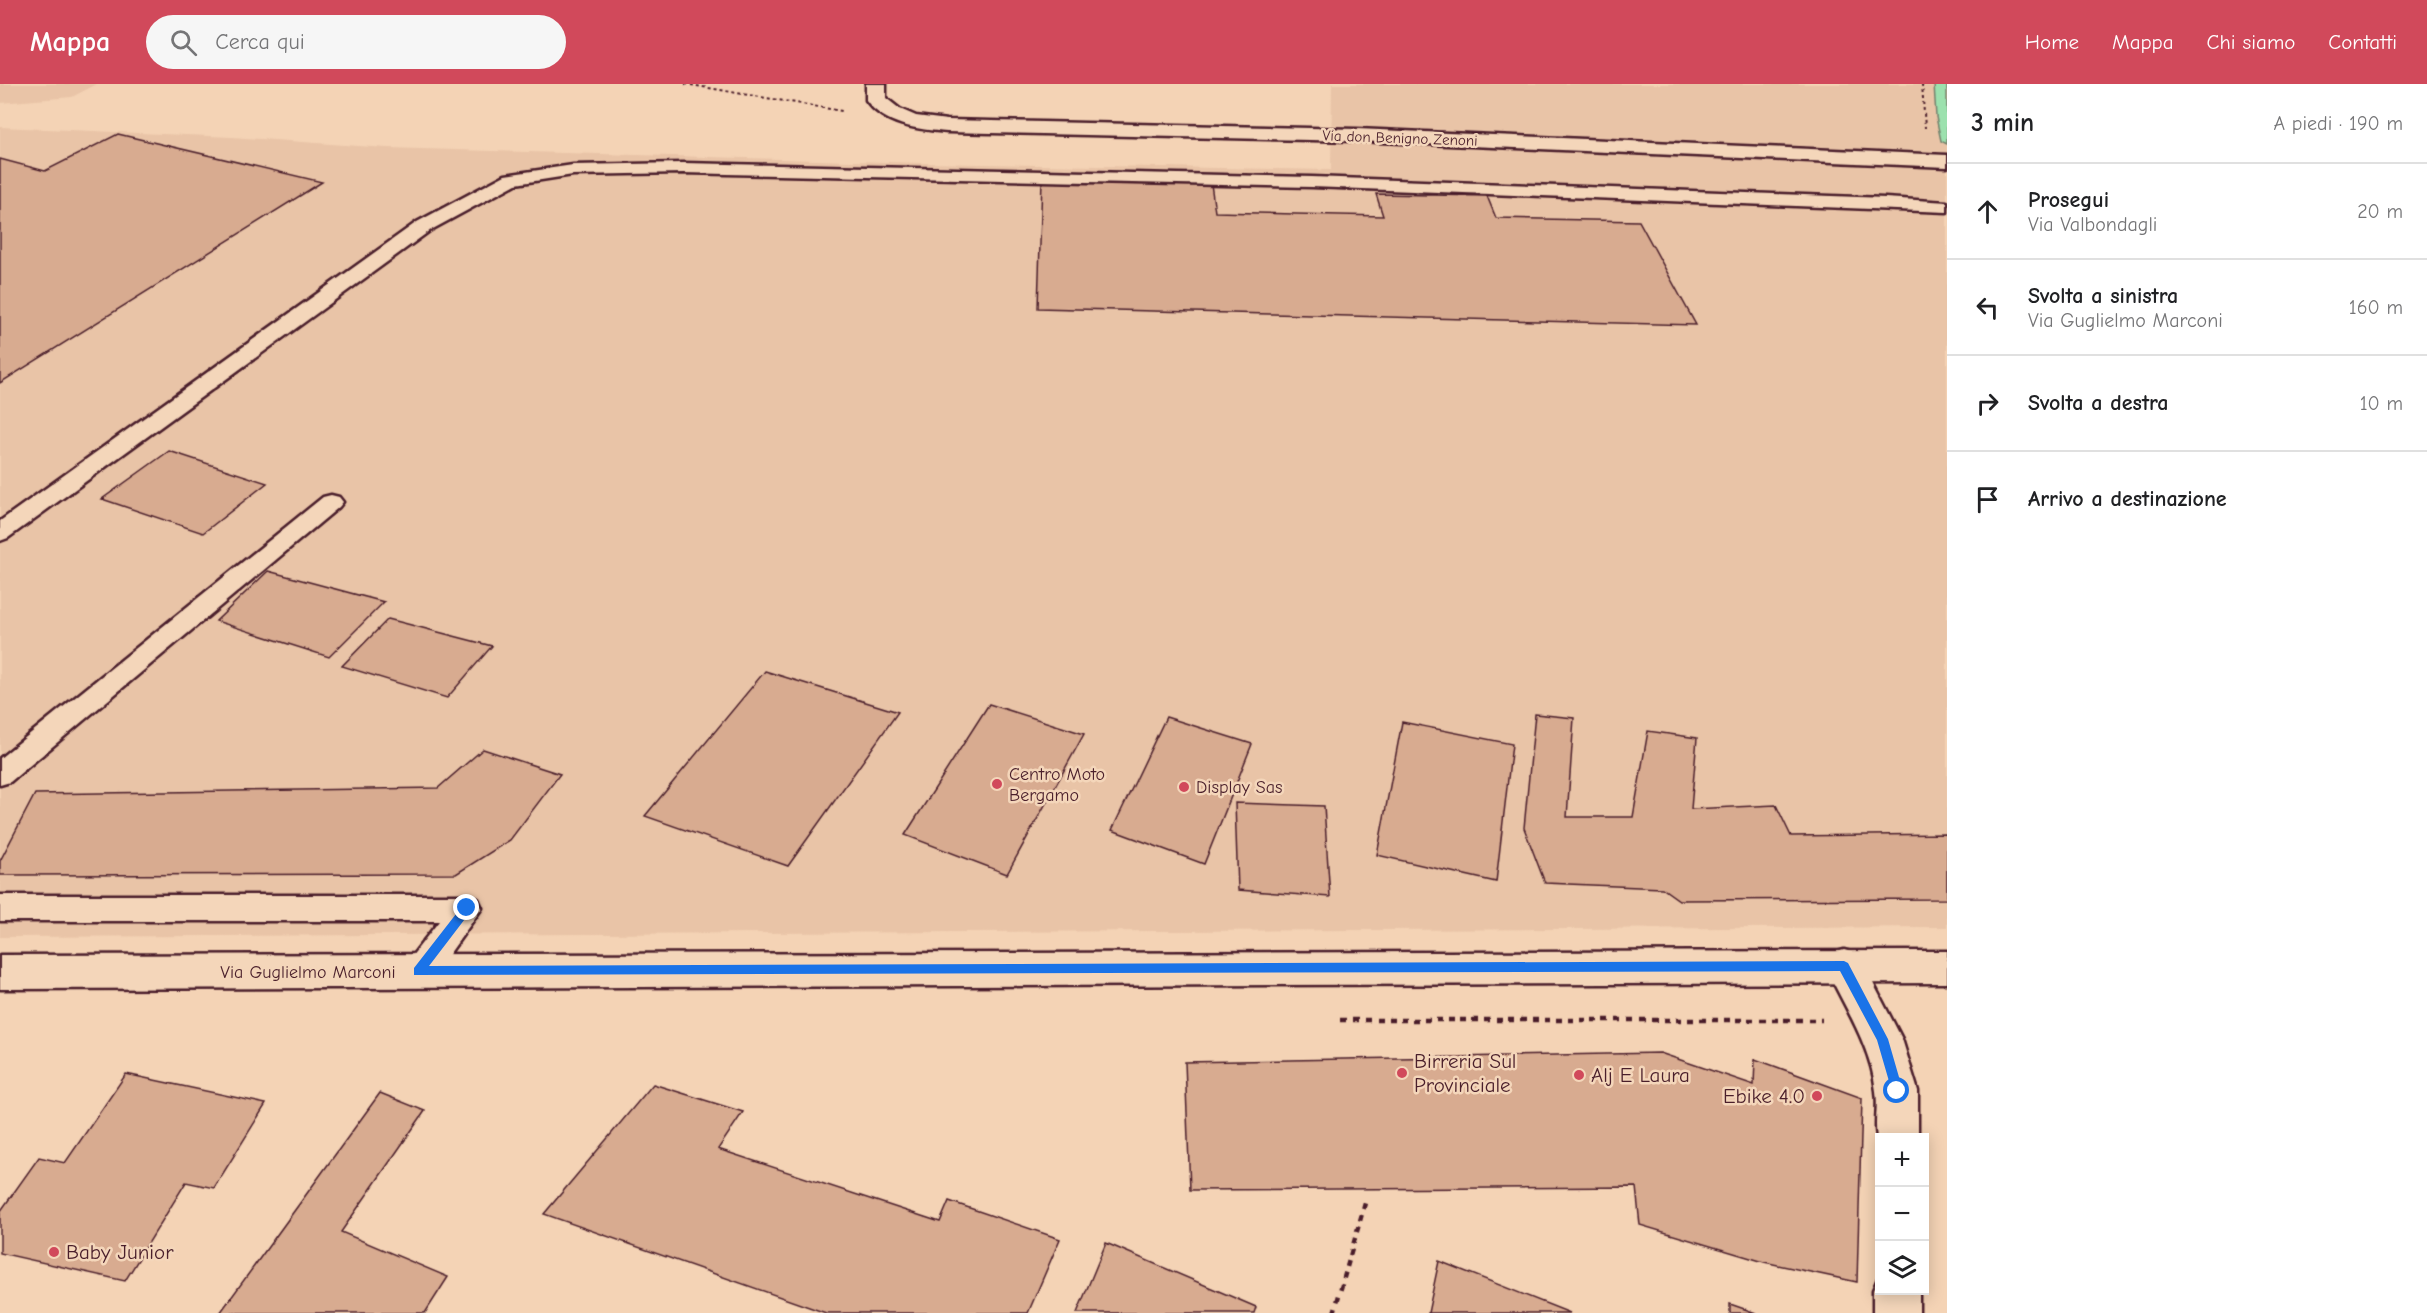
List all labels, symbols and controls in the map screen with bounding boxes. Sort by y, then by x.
search box [146,15,566,69]
text: Mappa [30,26,110,58]
icon: search [167,26,200,59]
text: Cerca qui [215,29,305,55]
text: Home [2025,30,2079,54]
text: Mappa [2112,30,2174,54]
text: Chi siamo [2207,30,2295,54]
text: Contatti [2328,30,2397,54]
text: 3 min [1971,108,2034,138]
text: A piedi · 190 m [2274,112,2403,135]
street label: Via don Benigno Zenoni [1322,126,1478,150]
text: Prosegui [2028,187,2109,213]
icon: ahead [1971,195,2004,228]
text: 20 m [2357,200,2403,223]
text: Via Valbondagli [2028,213,2157,236]
text: Svolta a sinistra [2028,283,2178,309]
icon: left [1971,291,2004,324]
text: 160 m [2349,296,2403,319]
text: Via Guglielmo Marconi [2028,309,2223,332]
icon: right [1971,387,2004,420]
text: Svolta a destra [2028,390,2169,416]
text: 10 m [2360,392,2403,415]
icon: arrive [1971,483,2004,516]
text: Arrivo a destinazione [2028,486,2227,512]
place label: Centro Moto Bergamo [1009,764,1105,806]
marker: Centro Moto Bergamo [990,777,1004,791]
place label: Display Sas [1196,777,1282,798]
marker: Display Sas [1177,780,1191,794]
route end [453,894,479,920]
street label: Via Guglielmo Marconi [220,962,396,983]
place label: Birreria Sul Provinciale [1414,1049,1516,1097]
place label: Alj E Laura [1591,1063,1690,1087]
marker: Birreria Sul Provinciale [1395,1066,1409,1080]
marker: Alj E Laura [1572,1068,1586,1082]
route start [1883,1077,1909,1103]
place label: Ebike 4.0 [1723,1084,1805,1108]
marker: Ebike 4.0 [1810,1089,1824,1103]
map controls [1875,1133,1929,1295]
button: + [1875,1133,1929,1187]
button: − [1875,1187,1929,1241]
place label: Baby Junior [66,1240,174,1264]
button: layers [1875,1241,1929,1295]
marker: Baby Junior [47,1245,61,1259]

